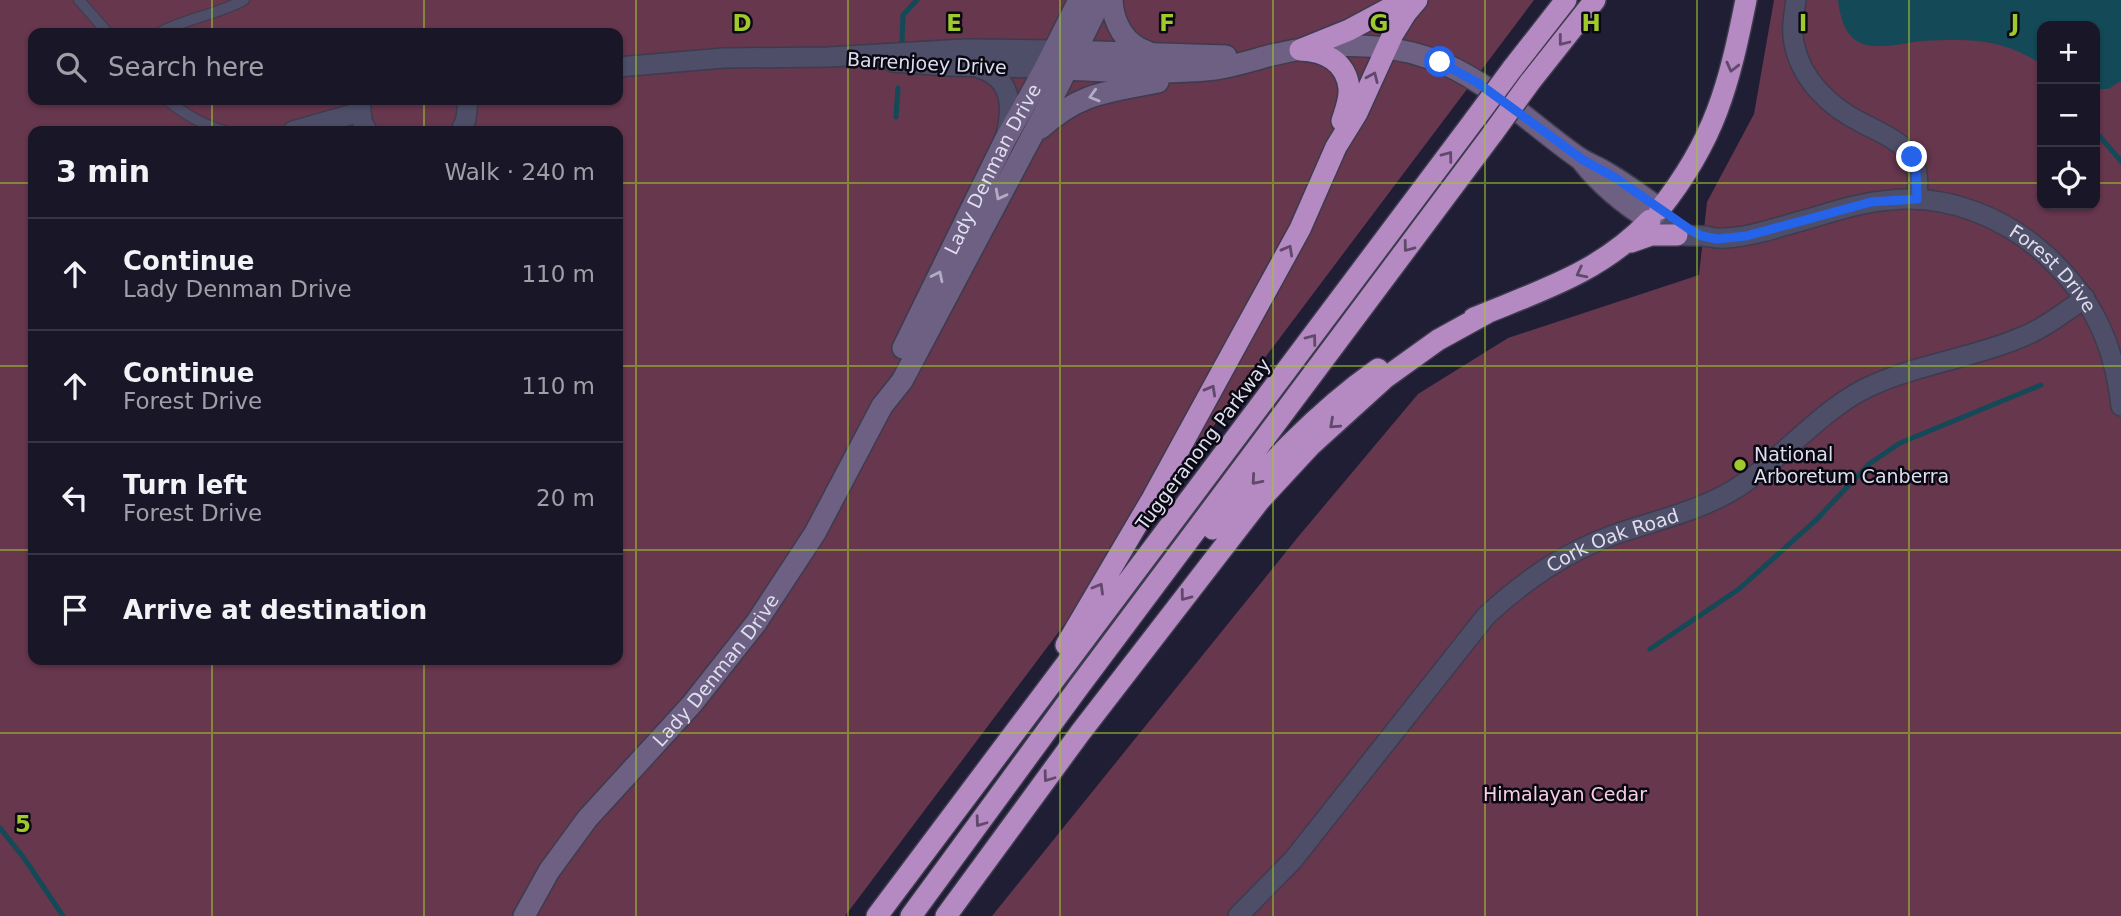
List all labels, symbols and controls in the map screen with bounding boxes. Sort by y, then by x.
text: D [732,10,752,36]
text: E [946,10,962,36]
text: F [1159,10,1175,36]
text: G [1370,10,1388,36]
text: H [1581,10,1601,36]
text: I [1799,10,1807,36]
text: J [2009,10,2019,36]
map controls [2037,21,2100,210]
button: + [2037,21,2100,84]
search box [28,28,623,105]
one-way arrow [1558,33,1571,46]
route start [1424,46,1455,77]
icon: search [52,48,90,86]
street label: Barrenjoey Drive [847,48,1007,78]
text: Search here [108,52,264,82]
one-way arrow [1726,61,1740,73]
one-way arrow [1365,71,1379,84]
street label: Lady Denman Drive [940,80,1045,258]
button: − [2037,84,2100,147]
one-way arrow [1088,87,1100,102]
route end [1896,141,1927,172]
button: locate [2037,147,2100,210]
one-way arrow [1439,151,1452,164]
text: 3 min [56,154,150,189]
text: Walk · 240 m [444,159,595,185]
one-way arrow [995,188,1008,200]
street label: Forest Drive [2006,220,2101,316]
one-way arrow [1404,239,1417,251]
one-way arrow [1280,245,1293,257]
text: Continue [123,246,254,276]
icon: ahead [56,255,94,293]
text: 110 m [521,261,595,287]
one-way arrow [1576,264,1588,278]
one-way arrow [930,271,944,283]
text: Lady Denman Drive [123,276,352,302]
one-way arrow [1304,334,1316,346]
street label: Tuggeranong Parkway [1131,354,1275,535]
text: Continue [123,358,254,388]
icon: ahead [56,367,94,405]
text: 110 m [521,373,595,399]
one-way arrow [1203,385,1217,398]
text: Forest Drive [123,388,262,414]
one-way arrow [1329,416,1342,429]
place label: National Arboretum Canberra [1754,443,1949,487]
marker: National Arboretum Canberra [1732,457,1748,473]
text: Turn left [123,470,247,500]
one-way arrow [1252,471,1264,484]
icon: left [56,479,94,517]
text: 20 m [536,485,595,511]
text: Forest Drive [123,500,262,526]
street label: Cork Oak Road [1542,504,1682,577]
one-way arrow [1091,583,1104,596]
one-way arrow [1181,588,1193,601]
street label: Lady Denman Drive [648,590,783,751]
icon: arrive [56,591,94,629]
text: Arrive at destination [123,595,427,625]
one-way arrow [1044,769,1056,782]
park label: Himalayan Cedar [1483,783,1647,805]
text: 5 [15,811,31,837]
one-way arrow [976,814,988,827]

